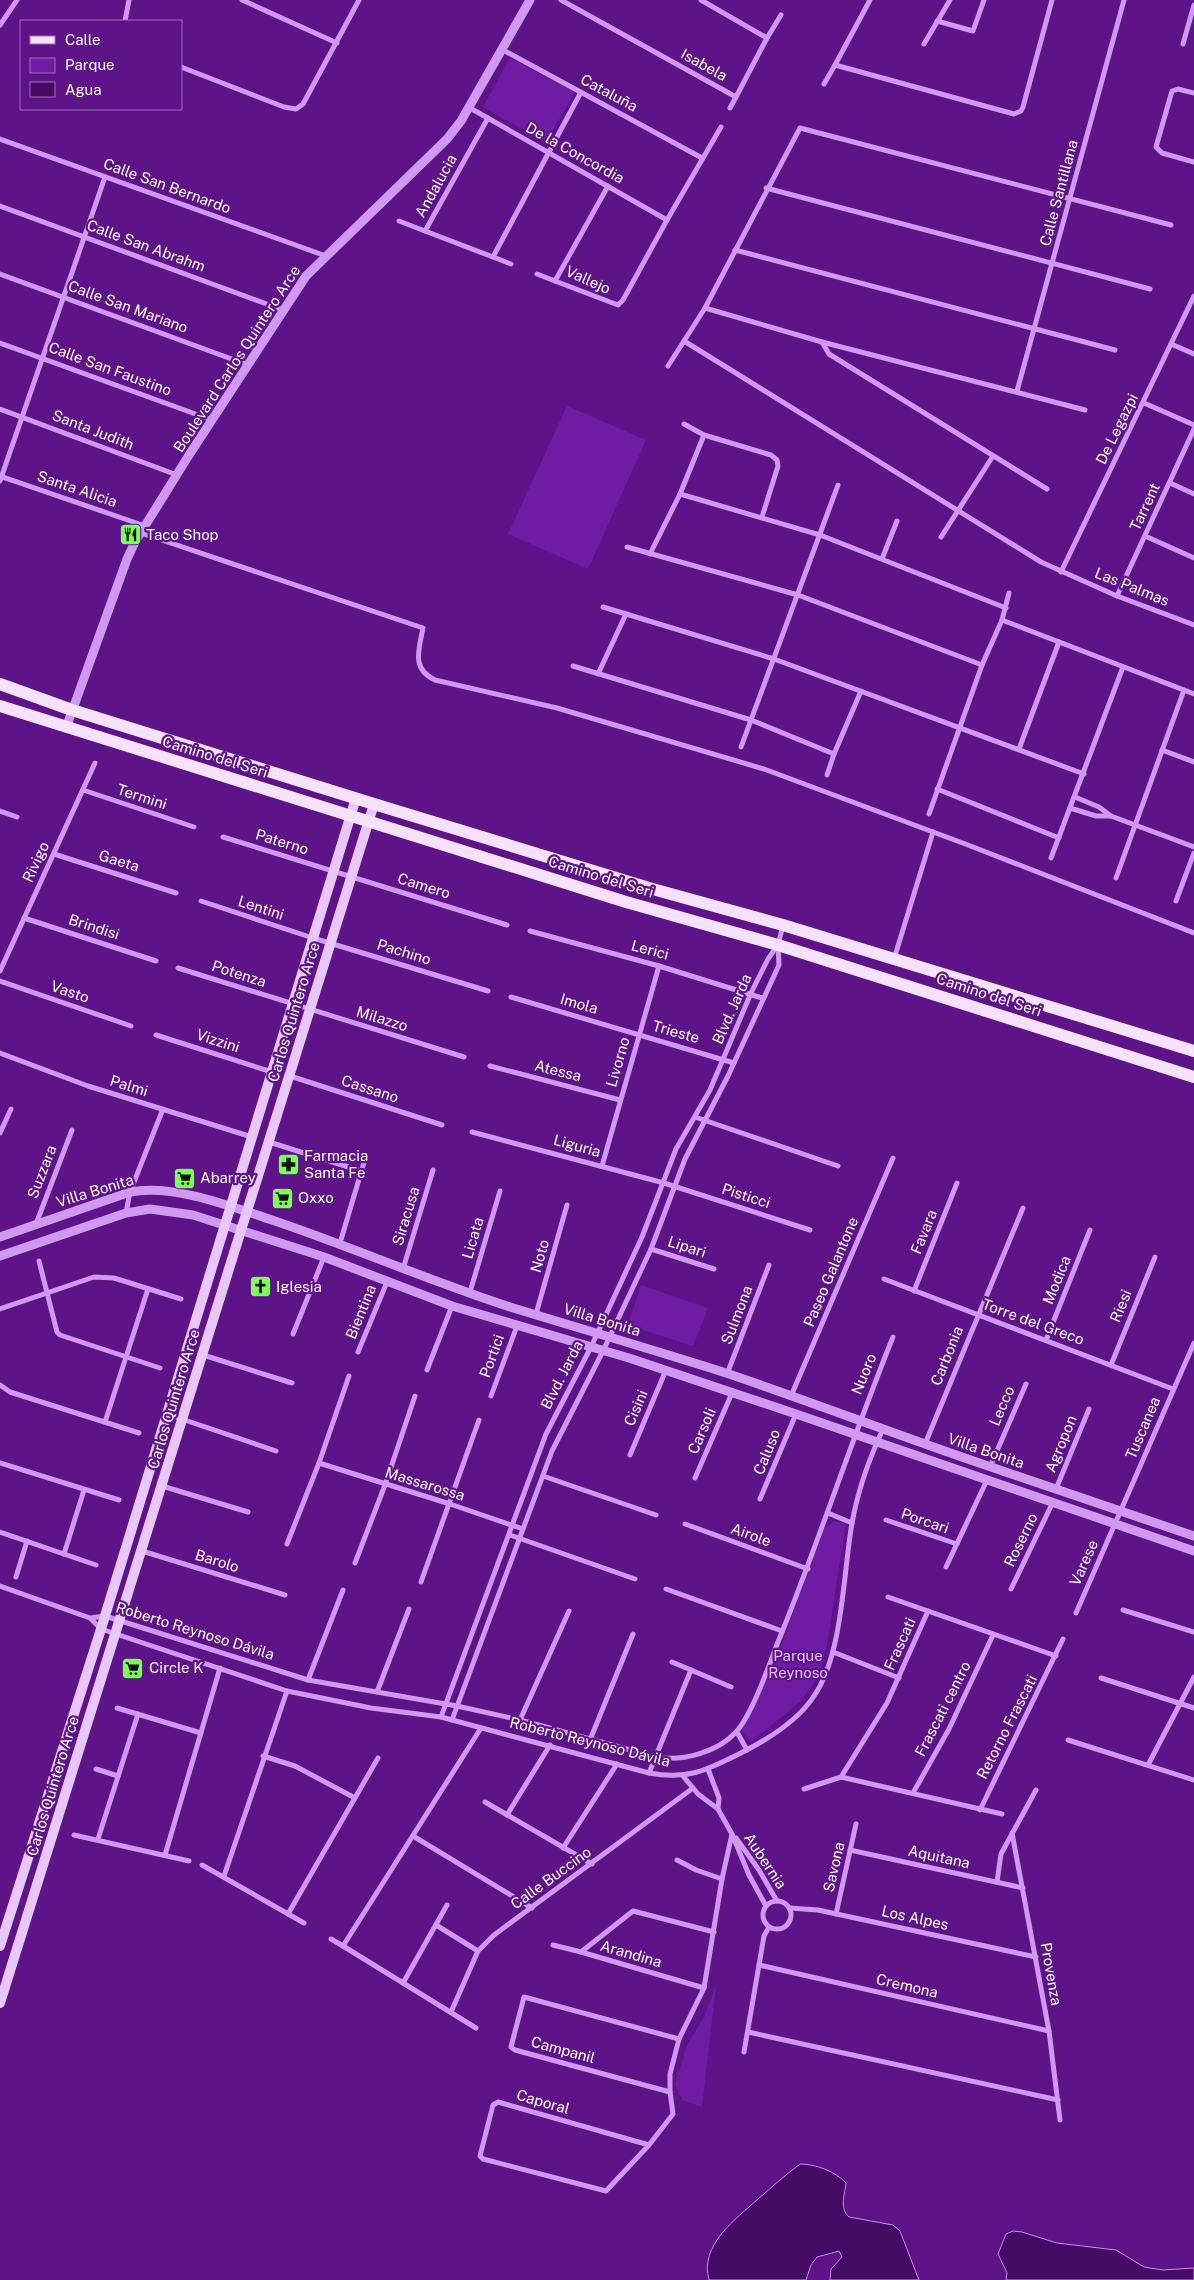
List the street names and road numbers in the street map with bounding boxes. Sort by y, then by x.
street label: Isabela [678,45,730,84]
street label: Cataluña [578,70,641,115]
street label: De la Concordia [523,119,627,187]
street label: Calle Santillana [1036,138,1081,248]
street label: Andalucia [411,151,460,220]
street label: Calle San Bernardo [101,155,233,216]
street label: Calle San Abrahm [85,216,208,275]
street label: Boulevard Carlos Quintero Arce [170,262,303,455]
street label: Vallejo [563,262,613,297]
street label: Calle San Mariano [66,277,190,336]
street label: Calle San Faustino [46,338,174,399]
street label: De Legazpi [1092,391,1141,467]
street label: Santa Judith [50,406,136,453]
street label: Santa Alicia [35,467,119,510]
street label: Tarrent [1126,480,1163,533]
street label: Las Palmas [1092,564,1172,609]
street label: Camino del Seri [160,732,270,781]
street label: Termini [115,781,169,813]
street label: Paterno [254,825,311,858]
street label: Rivigo [19,839,52,885]
street label: Gaeta [97,846,141,875]
street label: Camino del Seri [546,852,656,901]
street label: Camero [396,869,453,902]
street label: Lentini [236,892,286,923]
street label: Brindisi [67,910,122,943]
street label: Pachino [375,935,433,968]
street label: Lerici [629,936,671,963]
street label: Carlos Quintero Arce [264,940,323,1084]
street label: Potenza [210,957,268,990]
street label: Camino del Seri [934,970,1044,1020]
street label: Blvd. Jarda [709,971,755,1046]
street label: Vasto [49,977,91,1006]
street label: Imola [558,990,600,1017]
street label: Milazzo [354,1003,410,1034]
street label: Trieste [651,1017,702,1046]
street label: Vizzini [194,1026,242,1055]
street label: Livorno [602,1035,633,1089]
street label: Atessa [533,1057,583,1084]
street label: Cassano [339,1071,401,1106]
street label: Palmi [108,1072,150,1099]
street label: Liguria [552,1131,603,1160]
street label: Suzzara [24,1143,59,1201]
street label: Villa Bonita [54,1171,135,1210]
street label: Pisticci [720,1180,773,1211]
street label: Siracusa [389,1184,422,1247]
street label: Favara [907,1207,940,1257]
street label: Paseo Galantone [800,1214,861,1329]
street label: Licata [458,1215,487,1261]
street label: Lipari [666,1232,708,1261]
street label: Noto [527,1237,552,1274]
street label: Modica [1039,1253,1074,1307]
street label: Bientina [342,1282,379,1342]
street label: Sulmona [718,1283,756,1347]
street label: Riesi [1106,1287,1135,1325]
street label: Torre del Greco [980,1295,1086,1348]
street label: Villa Bonita [562,1300,643,1339]
street label: Carbonia [927,1324,966,1388]
street label: Carlos Quintero Arce [144,1327,203,1471]
street label: Portici [476,1332,507,1380]
street label: Blvd. Jarda [537,1338,586,1412]
street label: Nuoro [848,1351,879,1397]
street label: Lecco [986,1383,1017,1428]
street label: Cisini [620,1387,651,1429]
street label: Tuscanea [1122,1394,1163,1462]
street label: Carsoli [684,1405,719,1456]
street label: Agropon [1041,1413,1080,1475]
street label: Caluso [750,1427,783,1477]
street label: Villa Bonita [946,1430,1027,1472]
street label: Massarossa [383,1463,467,1504]
street label: Porcari [899,1504,951,1537]
street label: Roserno [1000,1510,1041,1569]
street label: Airole [729,1519,774,1550]
street label: Varese [1066,1537,1101,1588]
street label: Barolo [193,1546,241,1575]
street label: Roberto Reynoso Dávila [114,1598,276,1663]
street label: Frascati [880,1615,919,1673]
street label: Frascati centro [911,1658,974,1759]
street label: Retorno Frascati [973,1672,1040,1782]
street label: Roberto Reynoso Dávila [508,1713,672,1770]
street label: Carlos Quintero Arce [23,1714,82,1858]
street label: Aubernia [741,1830,790,1892]
street label: Savona [820,1840,848,1894]
street label: Aquitana [907,1842,972,1871]
street label: Calle Buccino [507,1843,594,1912]
street label: Los Alpes [880,1902,950,1933]
street label: Arandina [599,1937,664,1970]
street label: Provenza [1038,1941,1065,2007]
street label: Cremona [875,1970,940,2001]
street label: Campanil [529,2033,597,2066]
street label: Caporal [515,2086,572,2117]

